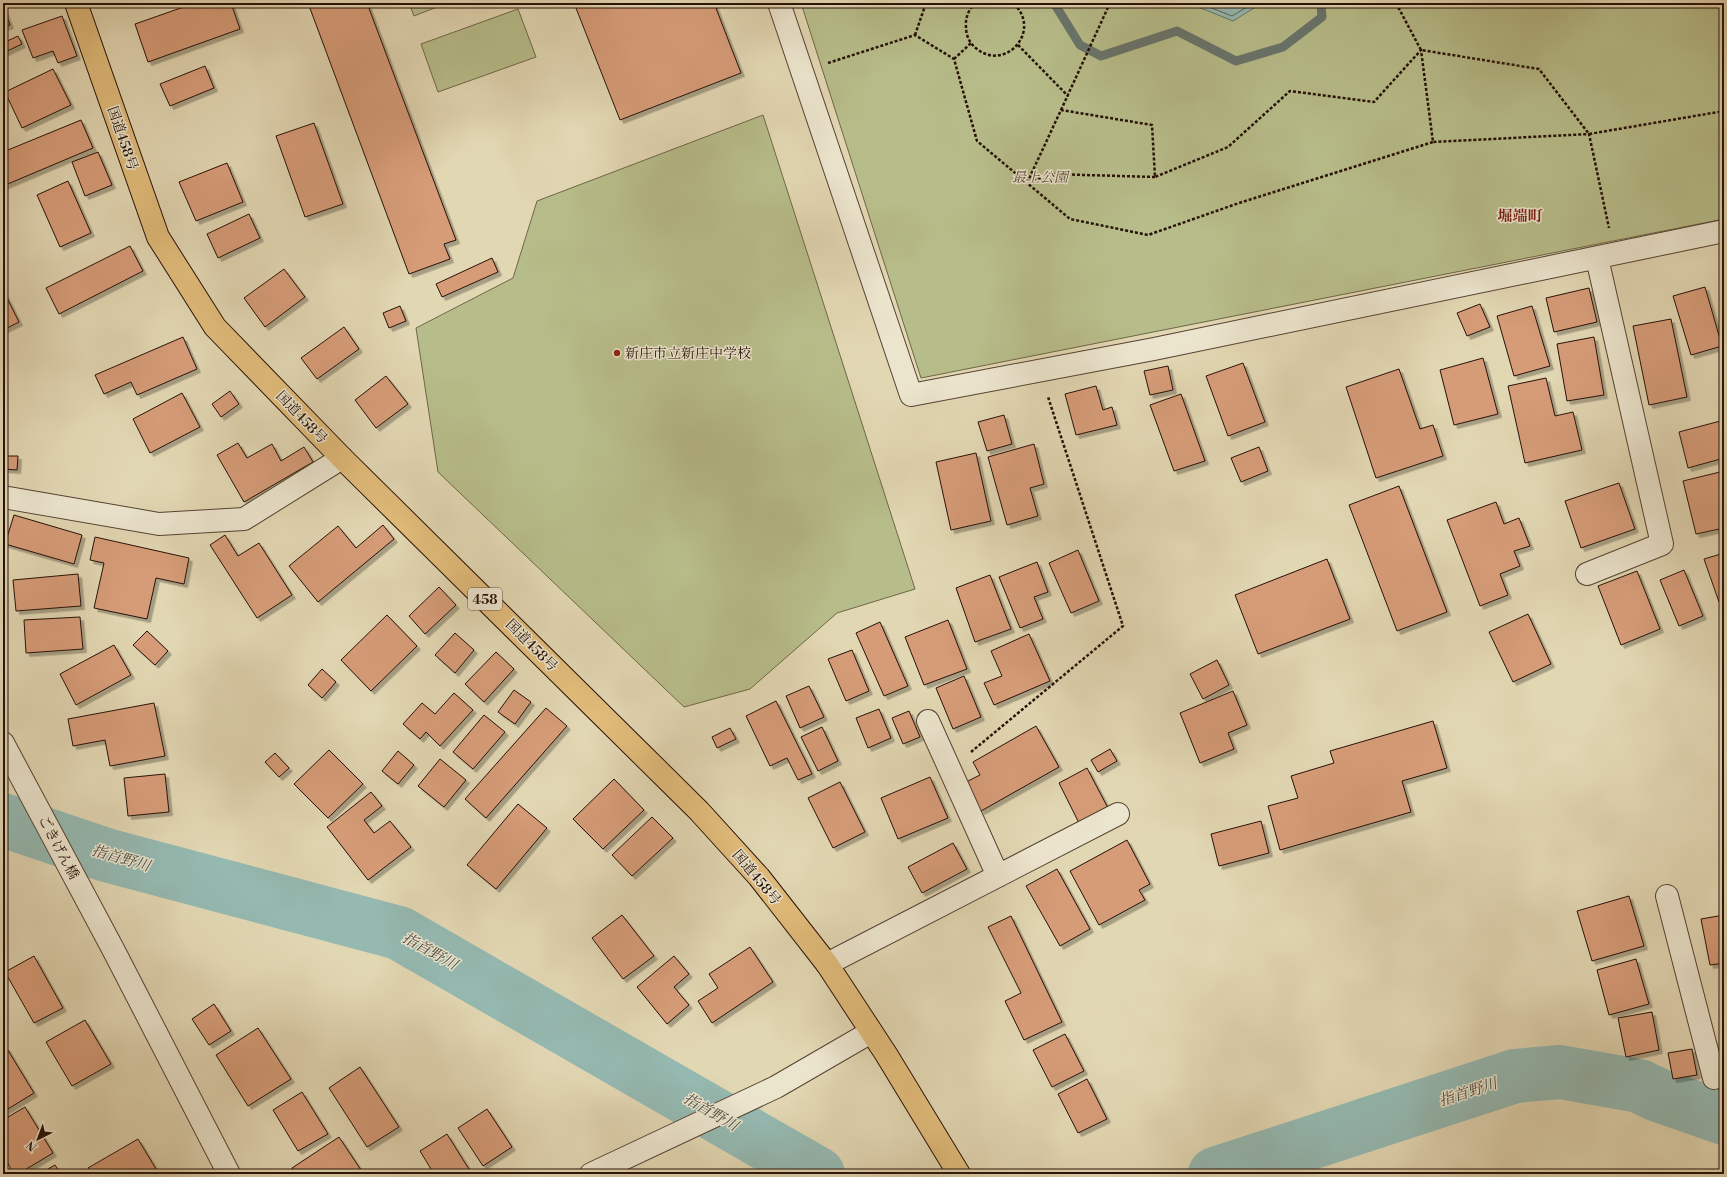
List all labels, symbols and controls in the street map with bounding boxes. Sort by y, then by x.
street label: 国道458号 [103,104,141,173]
park label: 最上公園 [1012,169,1070,187]
district label: 堀端町 [1497,207,1543,226]
place label: 新庄市立新庄中学校 [625,345,751,363]
marker: 新庄市立新庄中学校 [612,348,622,358]
street label: 国道458号 [272,387,331,448]
road number: 458 [468,588,502,610]
street label: 国道458号 [501,616,561,676]
street label: ごきげん橋 [34,812,82,883]
water label: 指首野川 [89,841,154,876]
street label: 国道458号 [728,846,785,909]
water label: 指首野川 [399,929,462,975]
water label: 指首野川 [1437,1074,1502,1111]
water label: 指首野川 [680,1089,743,1137]
north arrow [18,1119,58,1159]
text: N [24,1137,40,1154]

